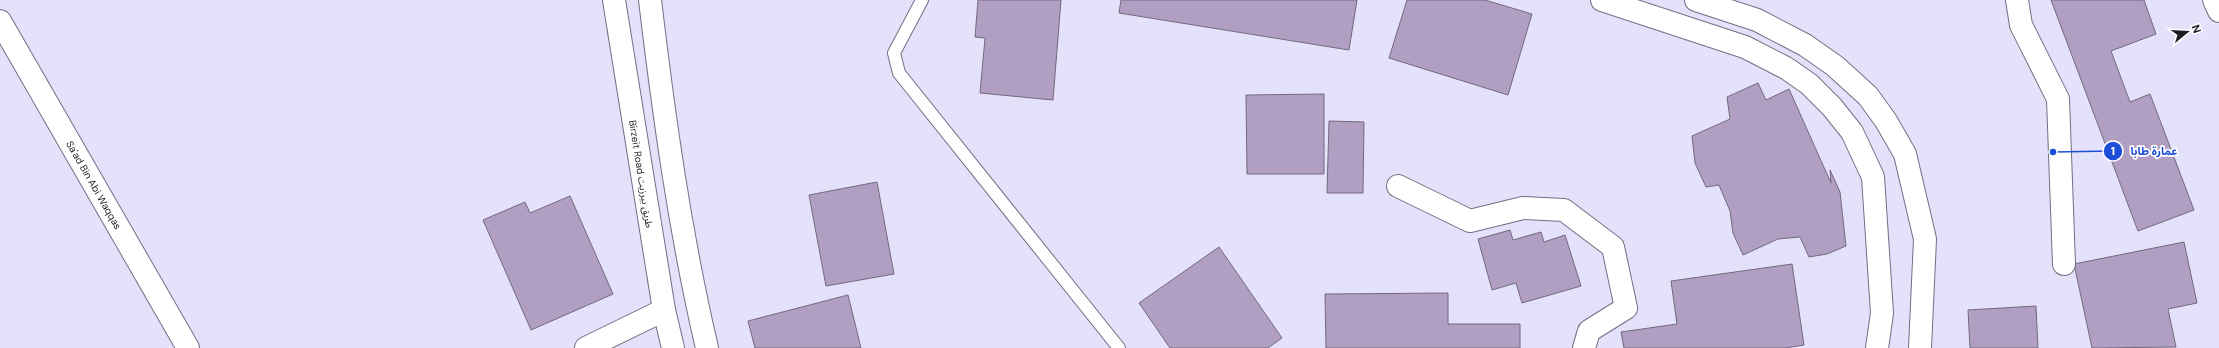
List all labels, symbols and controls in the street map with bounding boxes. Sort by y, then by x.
north arrow [2167,12,2207,52]
text: N [2189,23,2204,35]
street label: Birzeit Road طريق بيرزيت [626,119,656,229]
street label: Sa'ad Bin Abi Waqqas [64,138,125,231]
callout: عمارة طابا [2103,139,2186,162]
text: 1 [2111,143,2115,159]
text: عمارة طابا [2131,144,2177,158]

